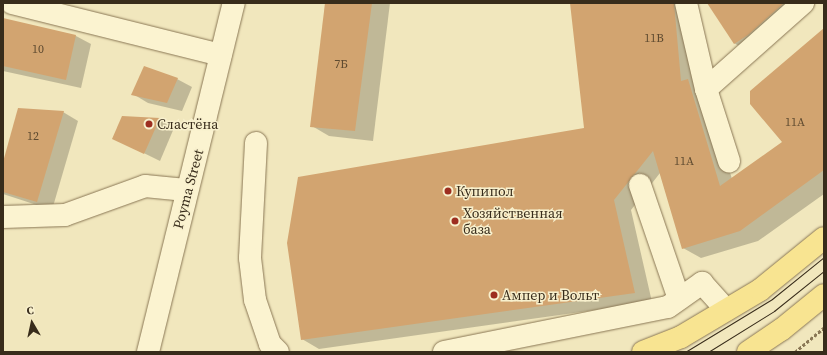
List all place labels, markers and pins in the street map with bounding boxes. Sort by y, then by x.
place label: Сластёна [157,116,218,132]
marker: Сластёна [144,119,154,129]
place label: Купипол [456,183,514,199]
marker: Купипол [443,186,453,196]
place label: Хозяйственная база [463,205,563,238]
marker: Хозяйственная база [450,216,460,226]
place label: Ампер и Вольт [502,287,599,303]
marker: Ампер и Вольт [489,290,499,300]

